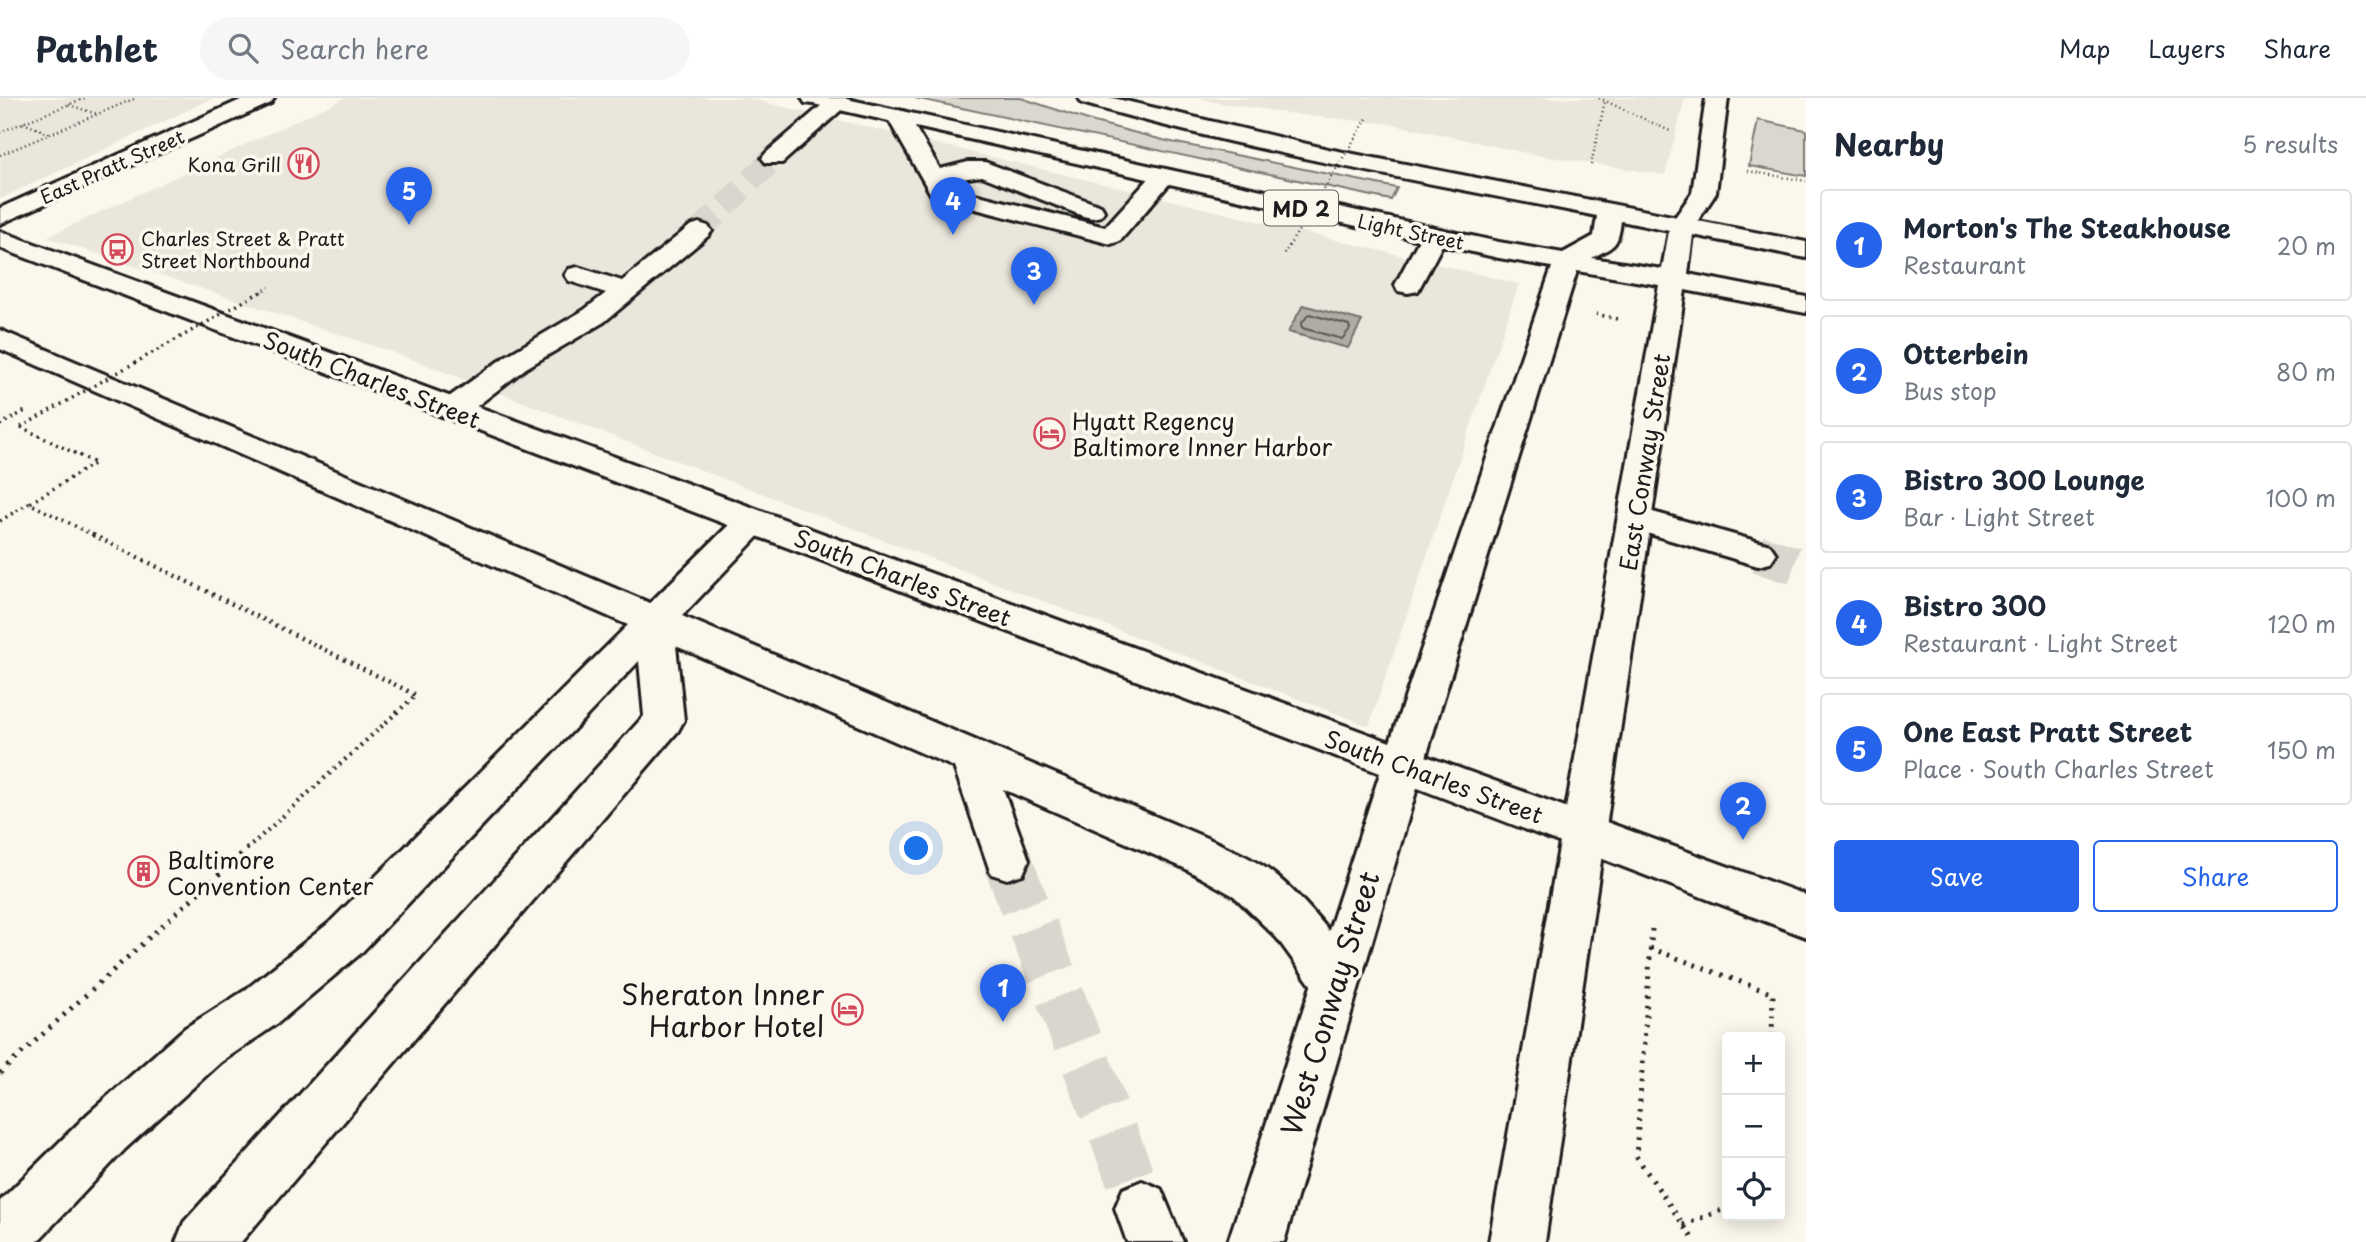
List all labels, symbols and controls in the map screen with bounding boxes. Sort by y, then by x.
search box [200,17,690,80]
text: Pathlet [35,23,158,73]
icon: search [224,29,262,67]
text: Search here [280,29,429,68]
text: Map [2059,30,2110,66]
text: Layers [2148,30,2225,66]
text: Share [2263,30,2331,66]
text: Nearby [1834,121,1944,166]
street label: East Pratt Street [35,122,189,210]
text: 5 results [2242,126,2338,161]
restaurant icon: Kona Grill [287,147,321,181]
place label: Kona Grill [187,150,281,178]
pin: 5 [386,167,432,225]
pin: 4 [930,177,976,235]
road number: MD 2 [1264,190,1338,226]
street label: Light Street [1355,206,1467,256]
text: Morton's The Steakhouse [1903,208,2231,247]
place label: Charles Street & Pratt Street Northbound [141,224,345,274]
text: 1 [1854,228,1865,263]
text: 20 m [2277,228,2336,263]
bus stop icon: Charles Street & Pratt Street Northbound [101,232,135,266]
pin: 3 [1011,247,1057,305]
text: Restaurant [1903,247,2026,282]
street label: South Charles Street [258,321,486,437]
text: Otterbein [1903,334,2029,373]
street label: East Conway Street [1610,351,1678,573]
text: 2 [1851,354,1867,389]
text: 80 m [2276,354,2336,389]
text: Bus stop [1903,373,1997,408]
place label: Hyatt Regency Baltimore Inner Harbor [1072,403,1333,464]
hotel icon: Hyatt Regency Baltimore Inner Harbor [1032,416,1066,450]
text: Bistro 300 Lounge [1903,460,2145,499]
text: 3 [1851,480,1867,515]
text: 100 m [2266,480,2336,515]
text: Bar · Light Street [1903,499,2095,534]
street label: South Charles Street [789,519,1017,635]
text: Bistro 300 [1903,586,2046,625]
text: 4 [1851,606,1867,641]
text: 120 m [2268,606,2336,641]
text: Restaurant · Light Street [1903,625,2178,660]
text: One East Pratt Street [1903,712,2192,751]
street label: South Charles Street [1320,720,1548,832]
text: 5 [1852,732,1866,767]
text: 150 m [2267,732,2336,767]
text: Place · South Charles Street [1903,751,2214,786]
pin: 2 [1720,782,1766,840]
your location [899,831,933,865]
button: Save [1834,840,2079,912]
button: Share [2093,840,2338,912]
place label: Baltimore Convention Center [167,842,374,903]
building icon: Baltimore Convention Center [127,855,161,889]
street label: West Conway Street [1268,866,1390,1140]
pin: 1 [980,964,1026,1022]
place label: Sheraton Inner Harbor Hotel [621,972,824,1047]
hotel icon: Sheraton Inner Harbor Hotel [830,992,864,1026]
map controls [1722,1032,1785,1221]
button: + [1722,1032,1785,1095]
button: − [1722,1095,1785,1158]
button: locate [1722,1158,1785,1221]

